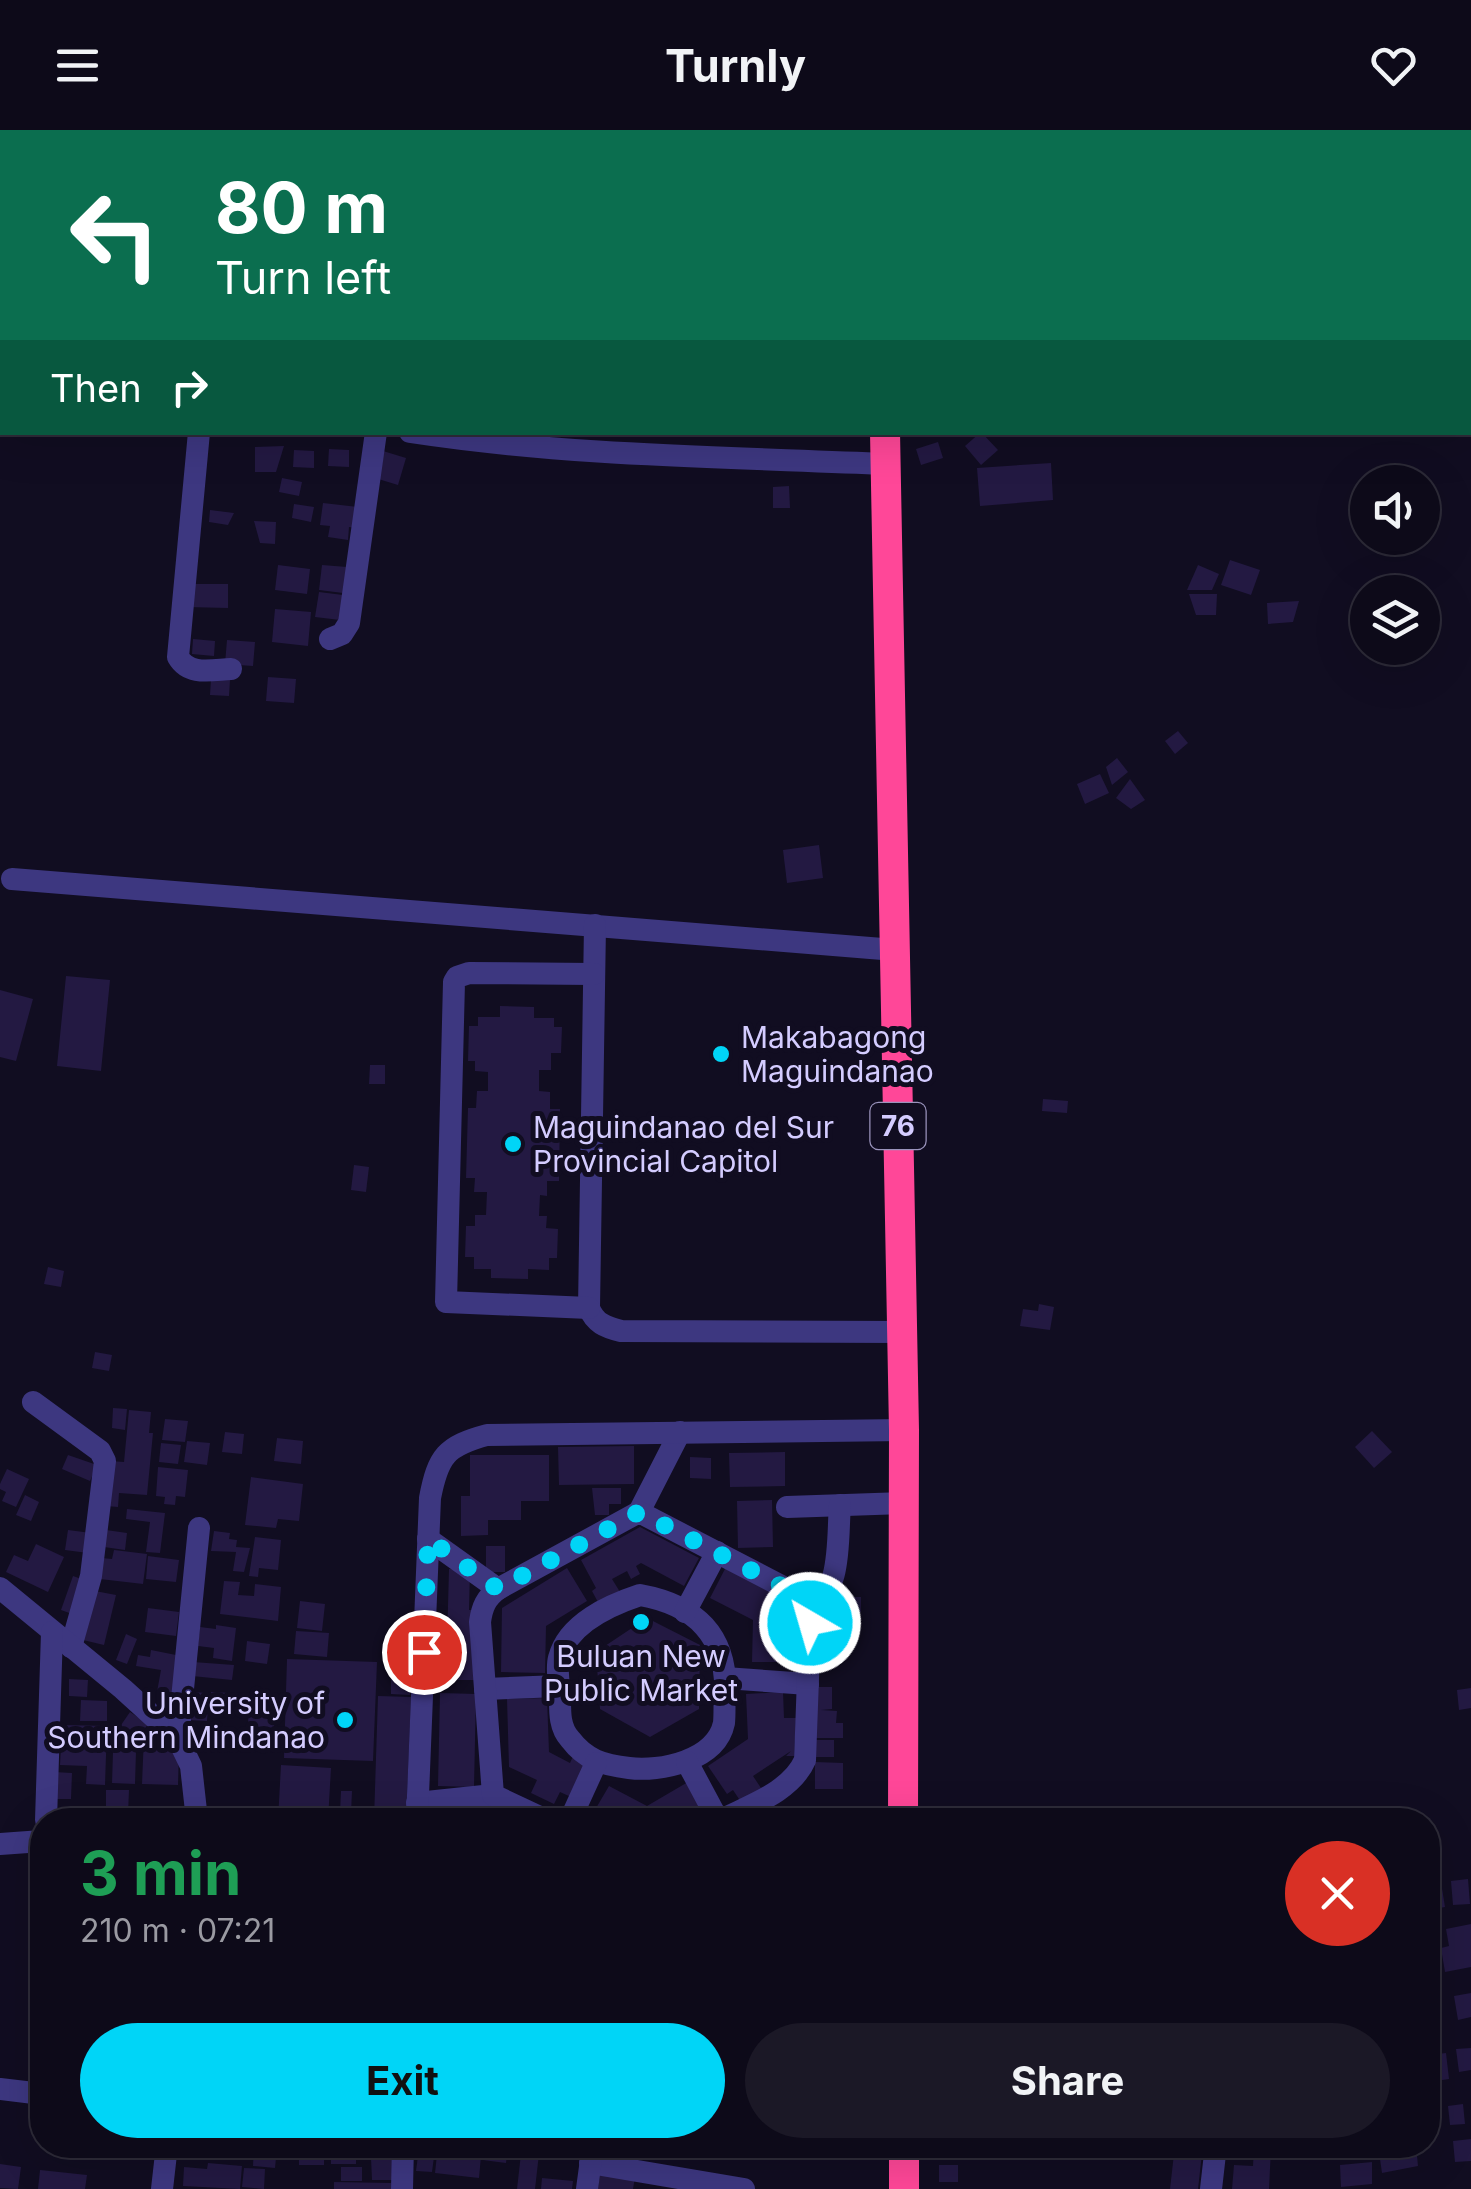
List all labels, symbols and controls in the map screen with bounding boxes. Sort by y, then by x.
icon: menu [50,38,105,93]
text: Turnly [665,38,806,93]
icon: heart [1366,38,1421,93]
text: 80 m [215,165,388,250]
icon: left [50,170,180,300]
text: Turn left [215,250,391,305]
icon: right [162,360,217,415]
text: Then [50,365,142,411]
map controls [1350,465,1440,665]
button: sound [1350,465,1440,555]
button: layers [1350,575,1440,665]
place label: Makabagong Maguindanao [741,1019,934,1089]
marker: Makabagong Maguindanao [710,1043,732,1065]
road number: 76 [870,1103,926,1149]
place label: Maguindanao del Sur Provincial Capitol [533,1109,834,1179]
marker: Maguindanao del Sur Provincial Capitol [502,1133,524,1155]
position arrow [758,1571,862,1675]
pin [382,1610,467,1695]
marker: Buluan New Public Market [630,1611,652,1633]
icon: arrive [397,1625,452,1680]
place label: Buluan New Public Market [544,1638,738,1708]
place label: University of Southern Mindanao [47,1685,325,1755]
marker: University of Southern Mindanao [334,1709,356,1731]
text: 3 min [80,1837,241,1909]
button: close [1285,1841,1390,1946]
text: 210 m · 07:21 [80,1911,275,1950]
button: Exit [80,2023,725,2138]
button: Share [745,2023,1390,2138]

